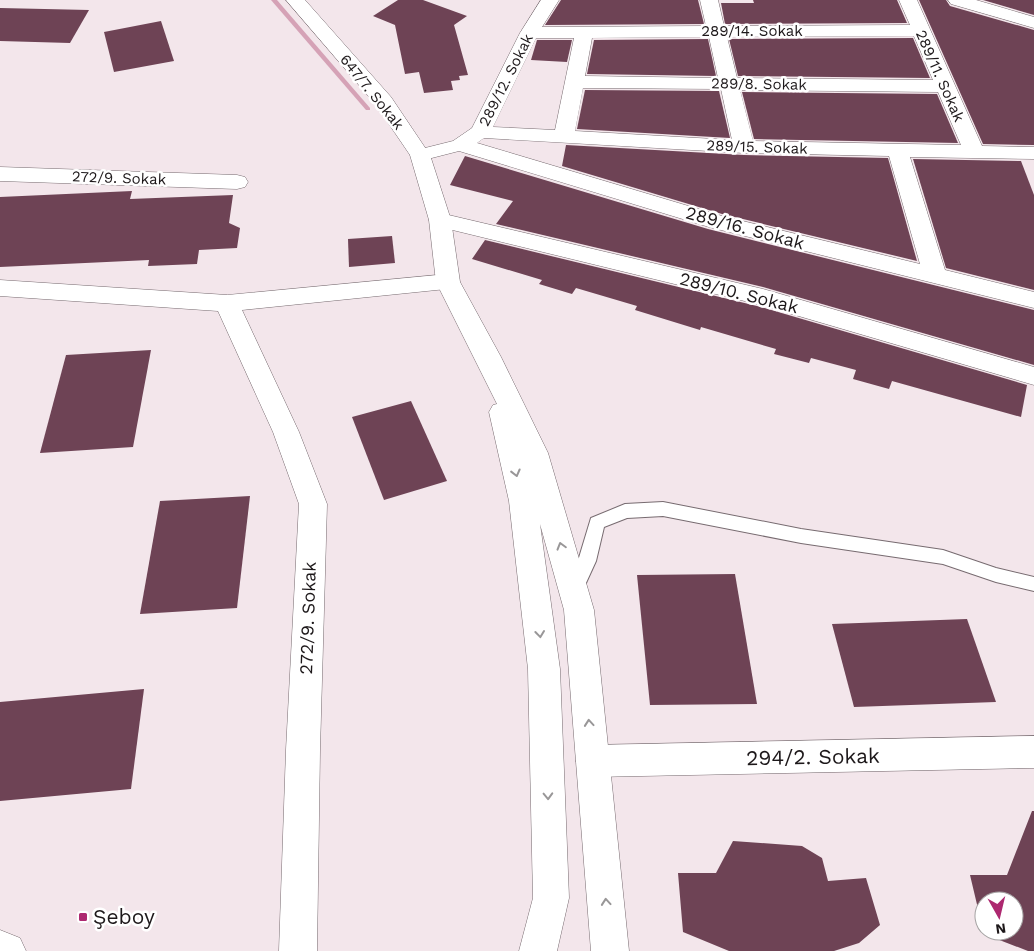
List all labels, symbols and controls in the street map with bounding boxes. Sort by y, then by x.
street label: 289/14. Sokak [701,22,803,40]
street label: 289/11. Sokak [912,27,968,125]
street label: 289/12. Sokak [475,30,537,129]
street label: 647/7. Sokak [336,51,408,134]
street label: 289/8. Sokak [711,74,807,94]
street label: 289/15. Sokak [706,136,808,158]
street label: 272/9. Sokak [72,167,167,189]
street label: 289/16. Sokak [684,202,807,253]
street label: 289/10. Sokak [677,268,801,317]
one-way arrow [510,468,521,477]
one-way arrow [556,543,566,551]
street label: 272/9. Sokak [295,561,320,675]
one-way arrow [534,629,544,638]
one-way arrow [584,719,595,727]
street label: 294/2. Sokak [746,743,880,770]
one-way arrow [543,792,553,800]
north arrow [974,891,1024,941]
one-way arrow [601,898,612,906]
place label: Şeboy [93,904,155,929]
marker: Şeboy [77,911,89,923]
text: N [995,920,1007,938]

